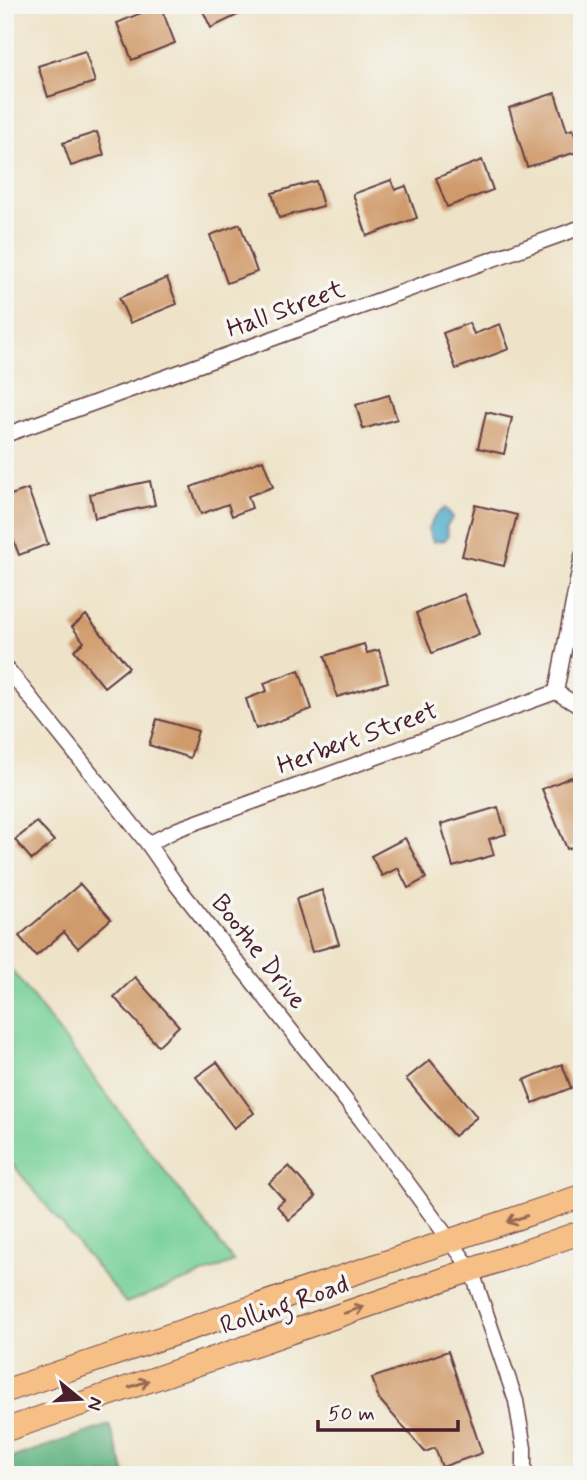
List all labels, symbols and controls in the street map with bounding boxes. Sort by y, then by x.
street label: Hall Street [222,273,349,347]
street label: Herbert Street [273,694,443,784]
street label: Boothe Drive [203,888,314,1017]
one-way arrow [507,1214,529,1226]
street label: Rolling Road [216,1268,354,1347]
one-way arrow [343,1303,365,1315]
north arrow [46,1364,116,1434]
one-way arrow [128,1377,150,1389]
scale bar [318,1389,458,1433]
text: N [81,1394,109,1414]
text: 50 m [328,1400,375,1428]

